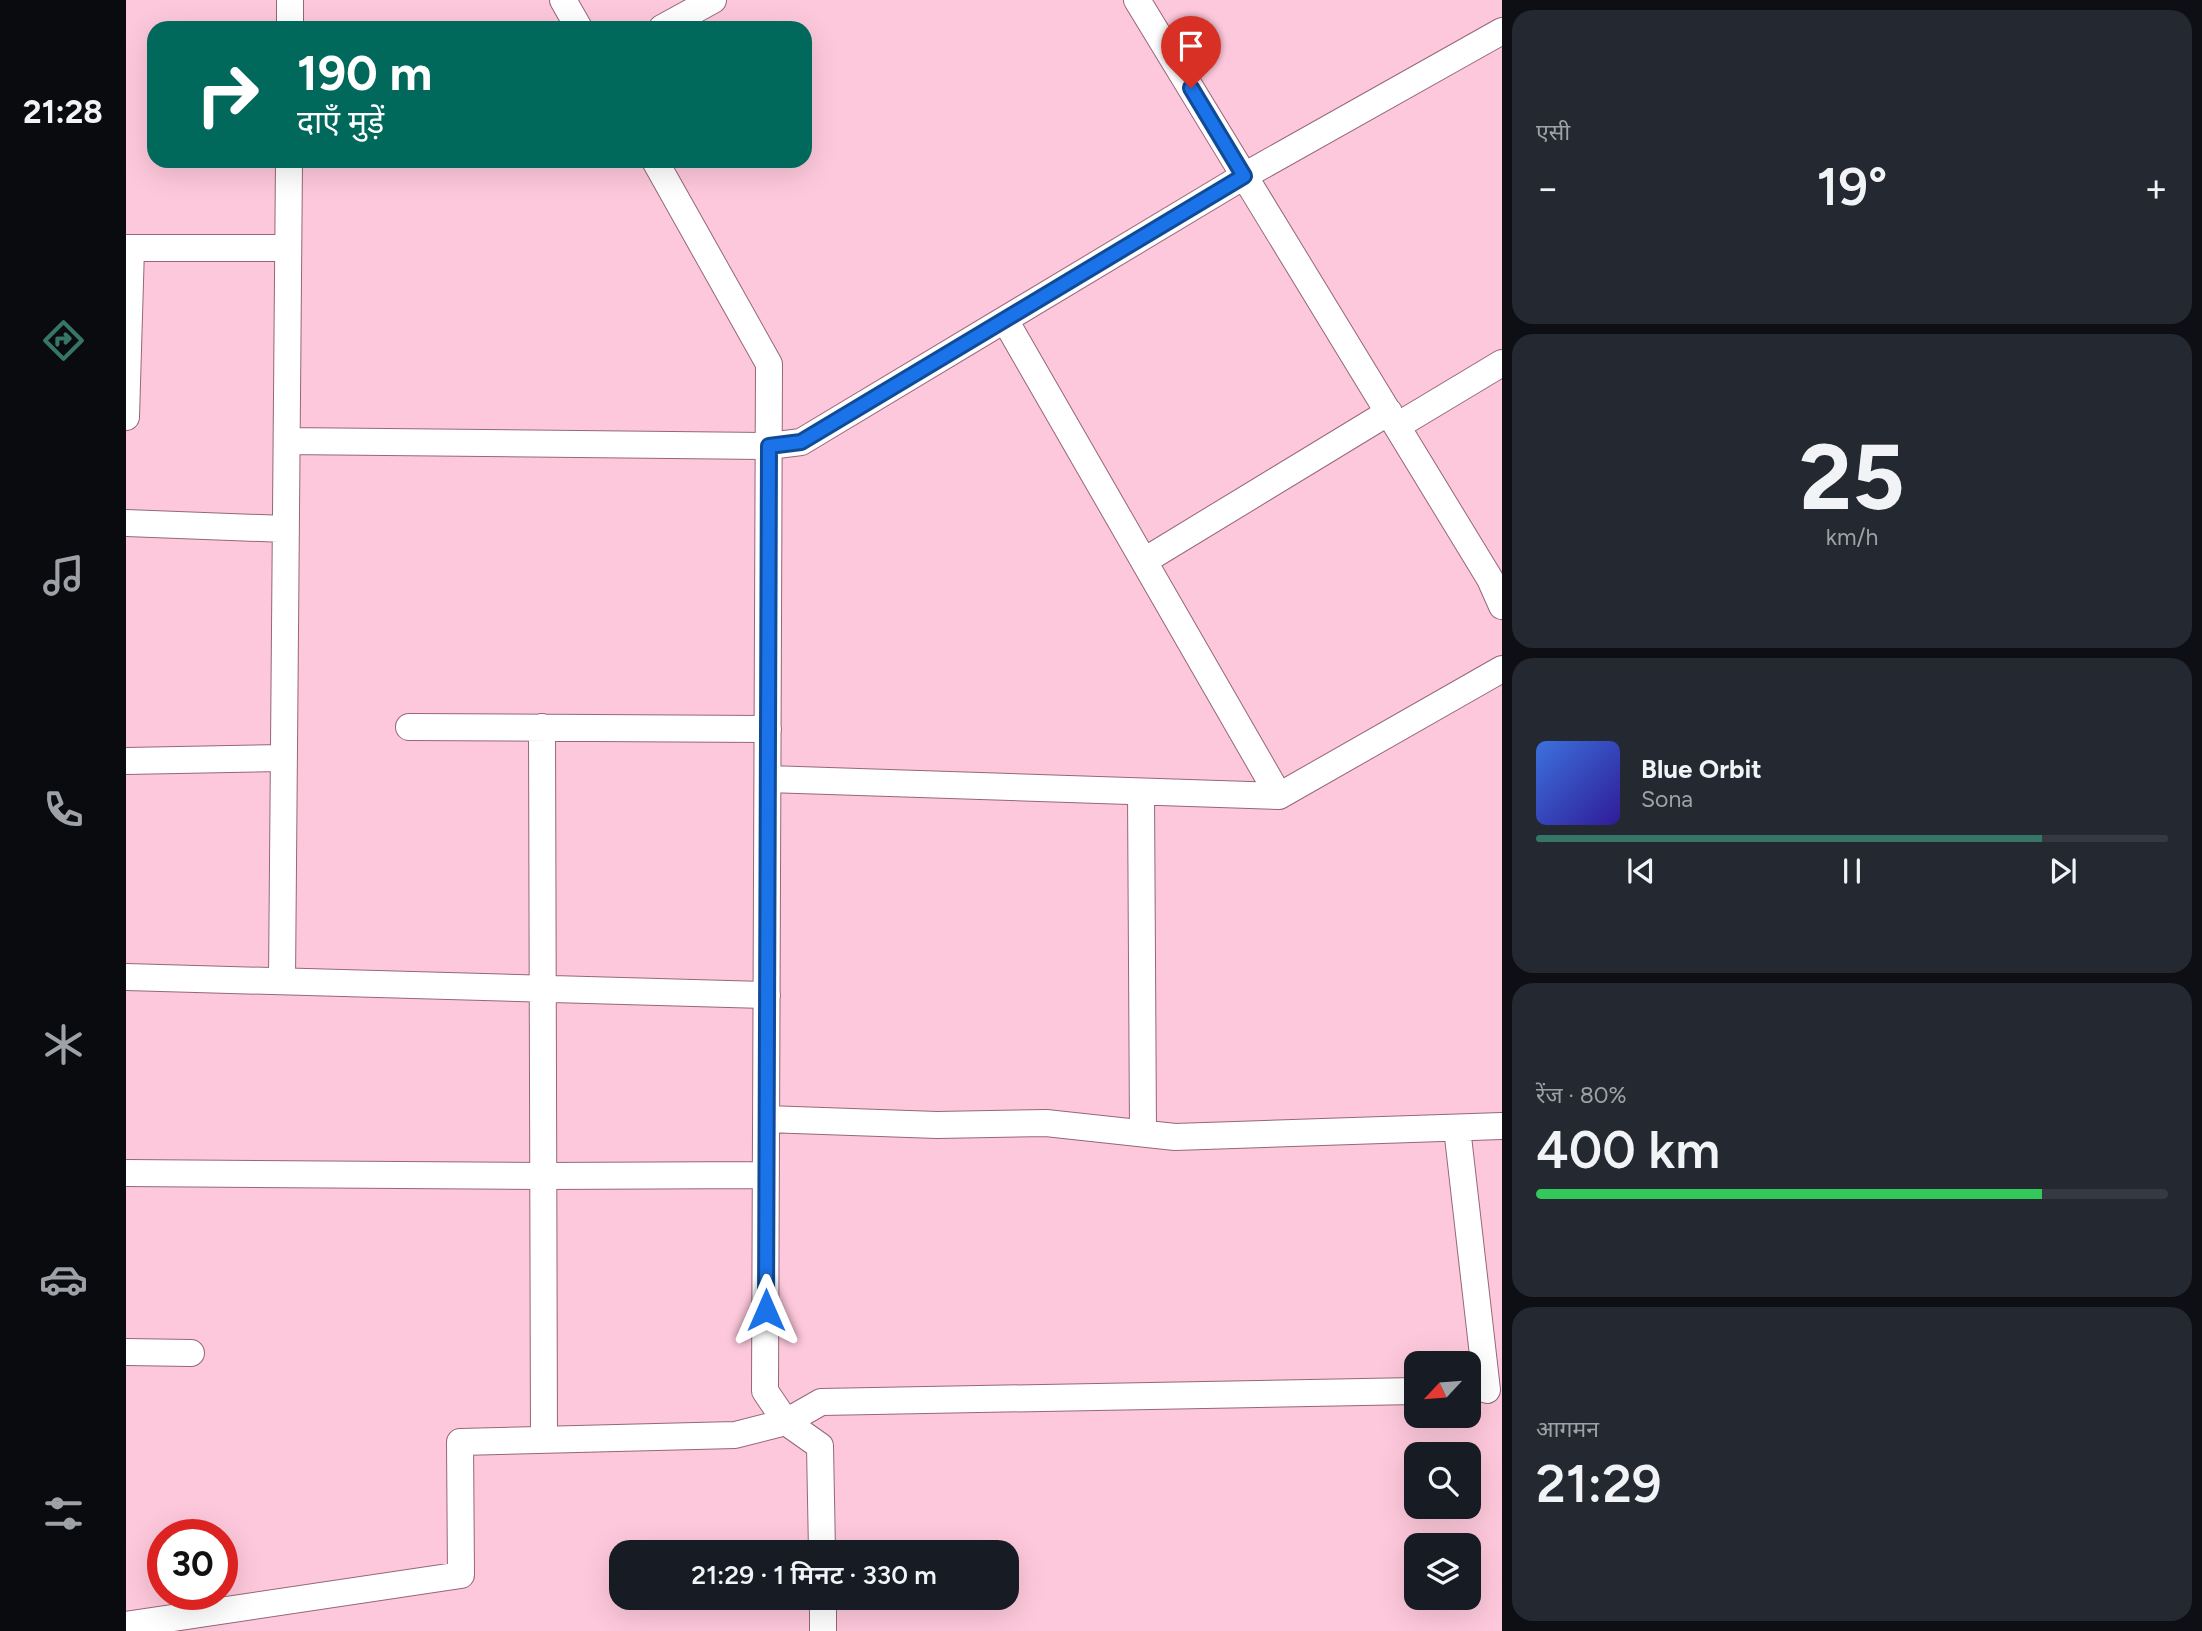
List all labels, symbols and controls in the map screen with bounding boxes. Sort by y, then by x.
pin [1161,16,1221,88]
icon: arrive [1172,27,1210,65]
text: 190 m [297,43,432,102]
icon: right [182,49,273,140]
text: 21:28 [23,93,103,131]
text: दाएँ मुड़ें [297,103,384,141]
text: एसी [1536,118,1570,146]
text: 19° [1816,156,1888,218]
text: − [1536,165,1560,211]
text: + [2144,165,2168,211]
icon: directions [39,316,88,365]
text: 25 [1799,423,1905,532]
text: km/h [1826,523,1878,551]
icon: music [39,551,88,600]
text: Blue Orbit [1641,753,1762,785]
icon: phone [39,785,88,834]
text: Sona [1641,785,1693,813]
icon: previous [1622,852,1660,890]
icon: pause [1833,852,1871,890]
icon: next [2044,852,2082,890]
icon: climate [39,1020,88,1069]
text: रेंज · 80% [1536,1081,1627,1109]
text: 400 km [1536,1119,1720,1181]
icon: car [39,1255,88,1304]
position arrow [729,1273,803,1347]
north arrow [1404,1351,1480,1428]
map controls [1404,1351,1481,1610]
text: आगमन [1536,1415,1599,1443]
button: search [1404,1442,1481,1519]
text: 21:29 [1536,1453,1662,1515]
icon: filters [39,1489,88,1538]
speed limit sign: 30 [147,1519,238,1610]
button: layers [1404,1533,1481,1610]
text: 21:29 · 1 मिनट · 330 m [691,1559,937,1591]

